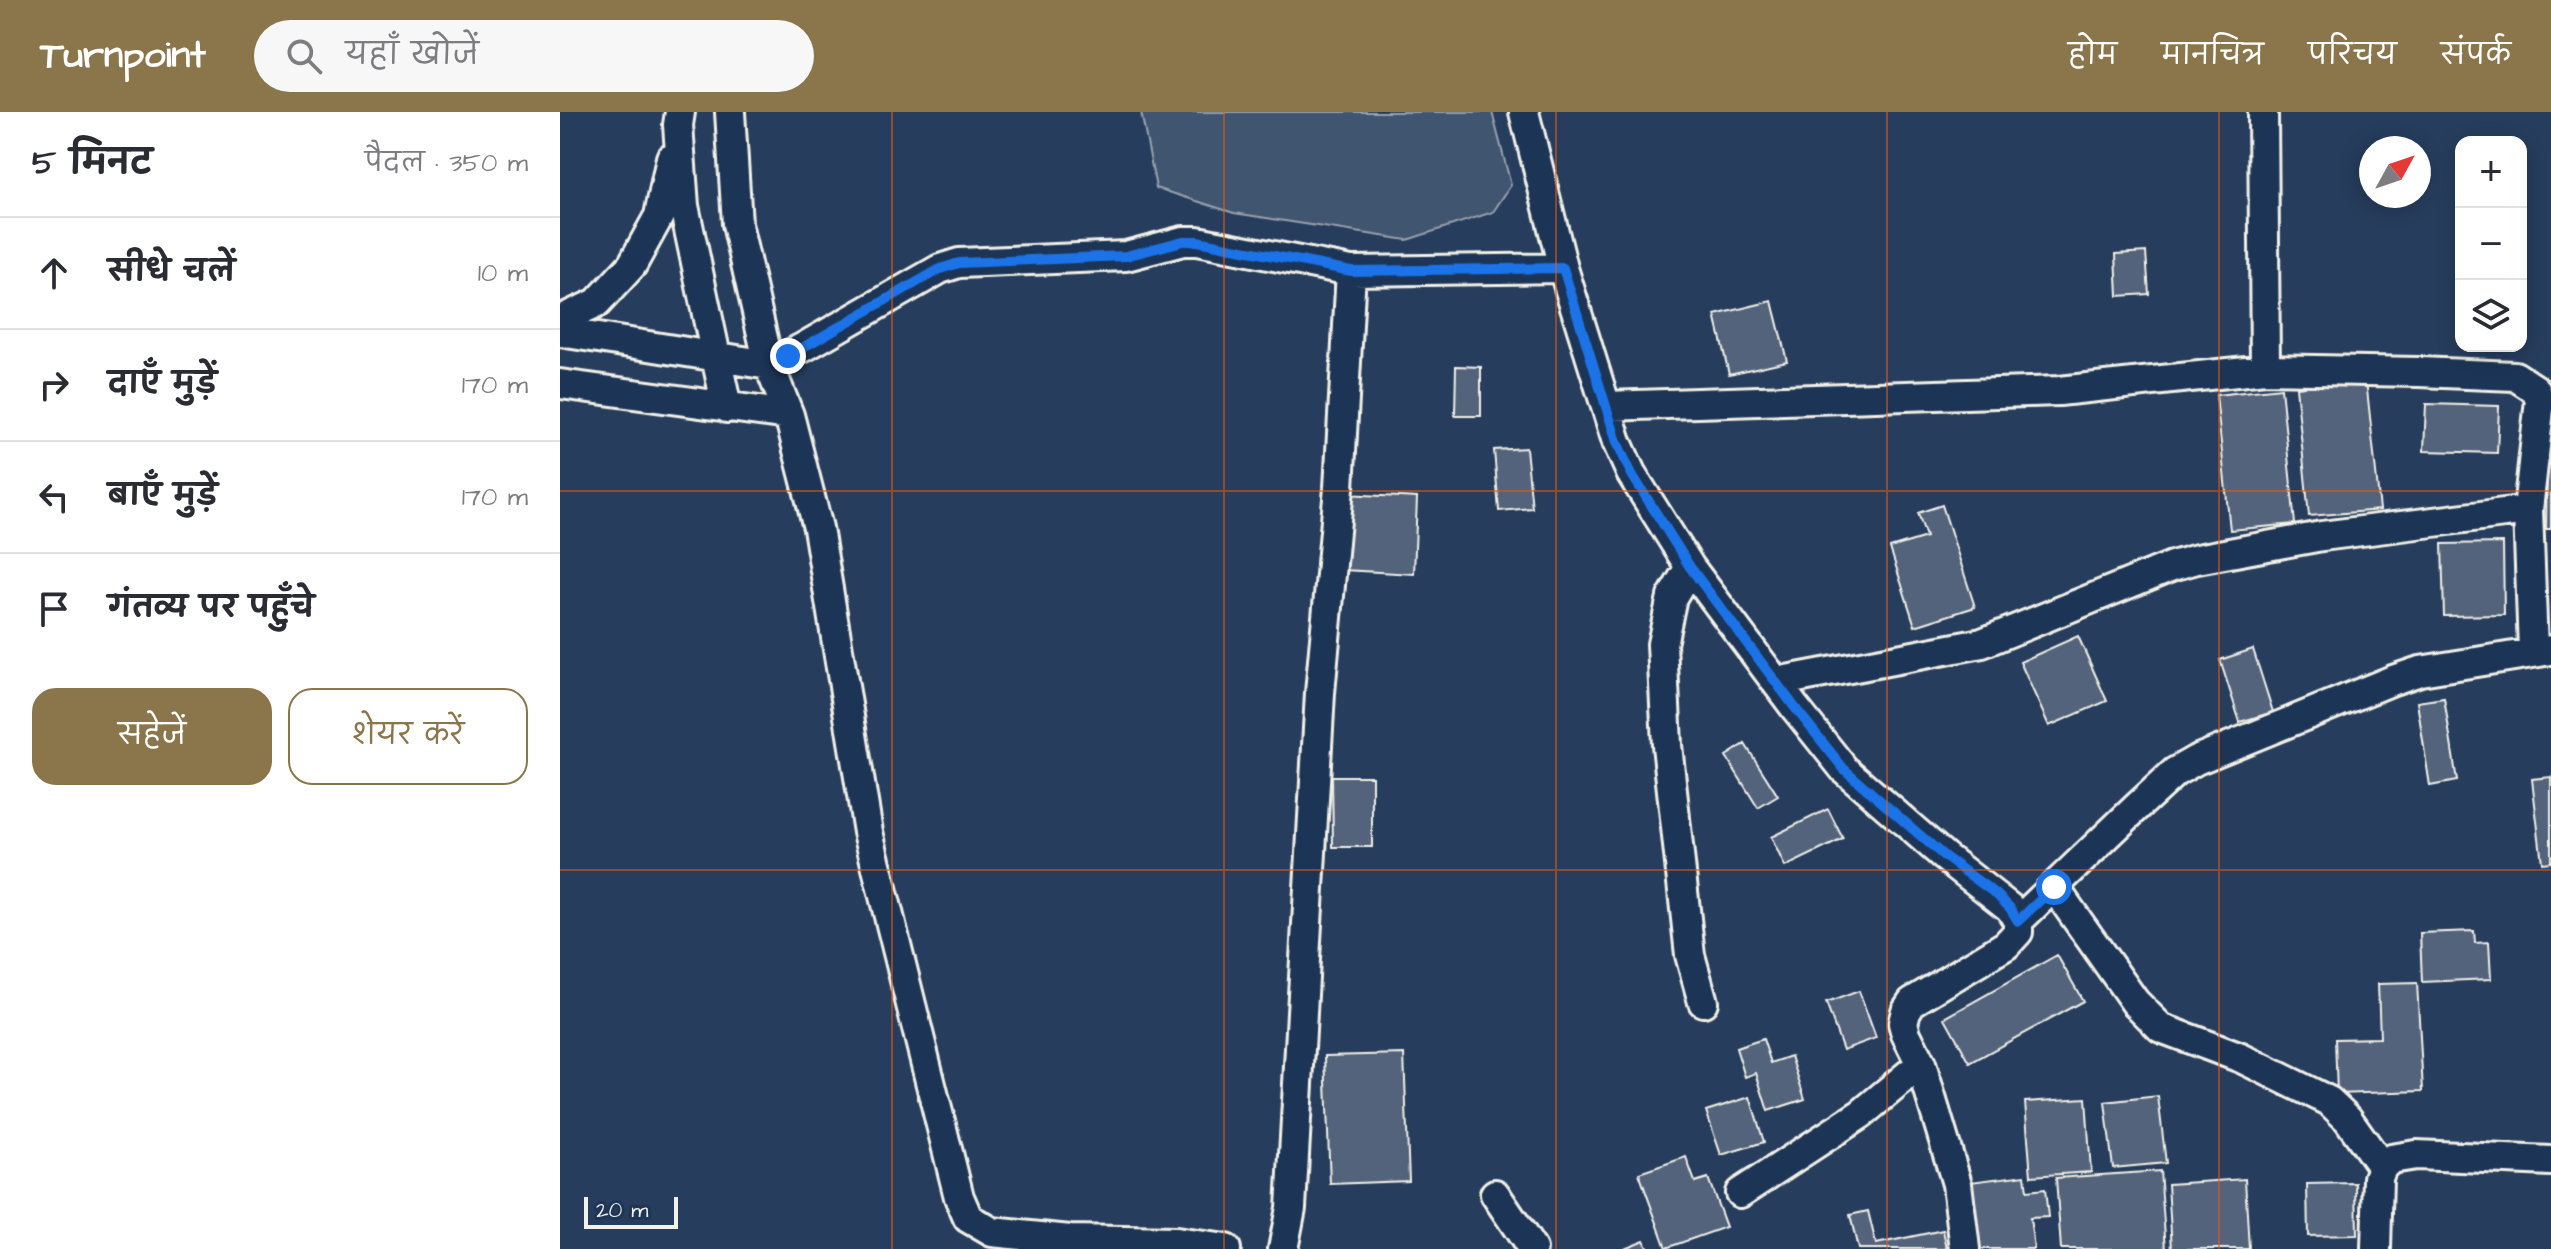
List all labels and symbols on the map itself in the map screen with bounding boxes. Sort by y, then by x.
north arrow [2359,136,2431,208]
route end [770,338,806,374]
route start [2036,869,2072,905]
scale bar [584,1193,678,1229]

